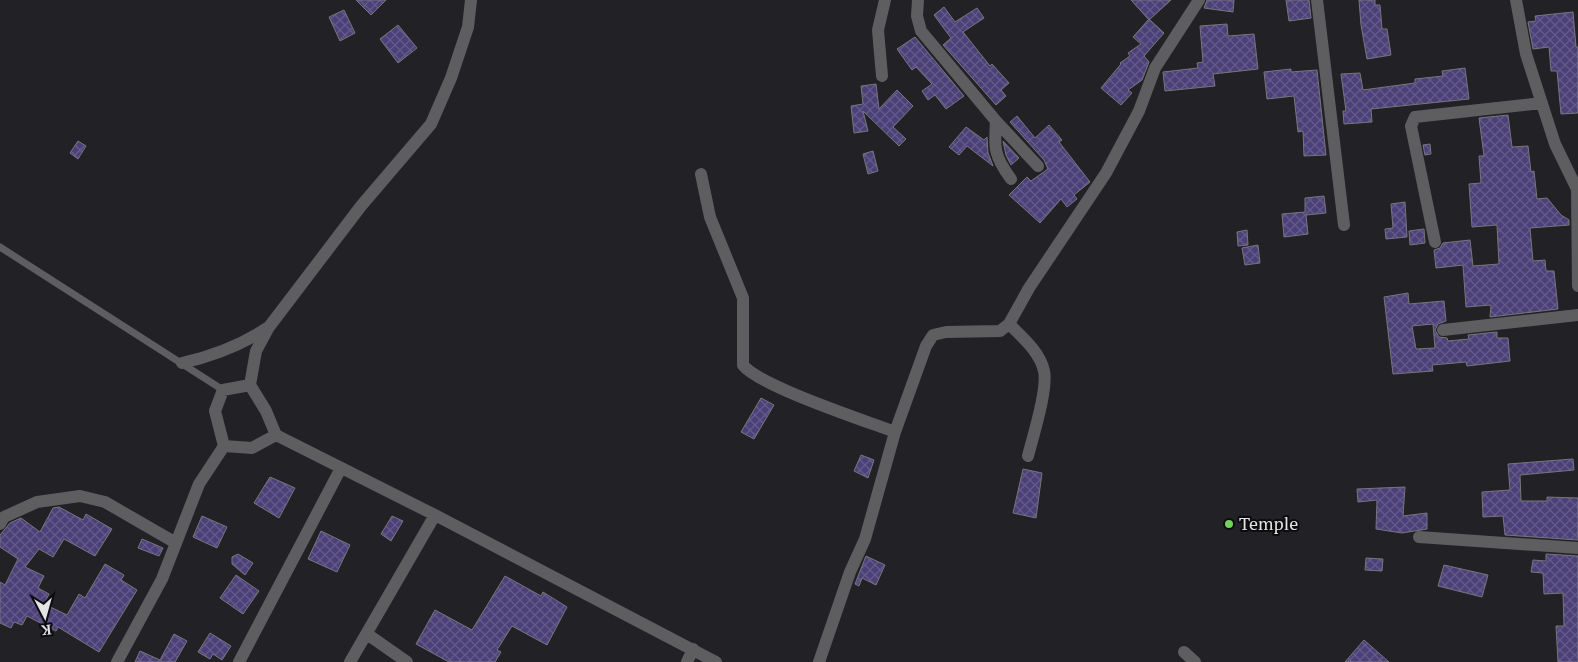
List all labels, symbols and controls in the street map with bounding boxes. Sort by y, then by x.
place label: Temple [1239,511,1298,535]
marker: Temple [1223,518,1235,530]
north arrow [20,592,70,642]
text: K [40,620,52,640]

